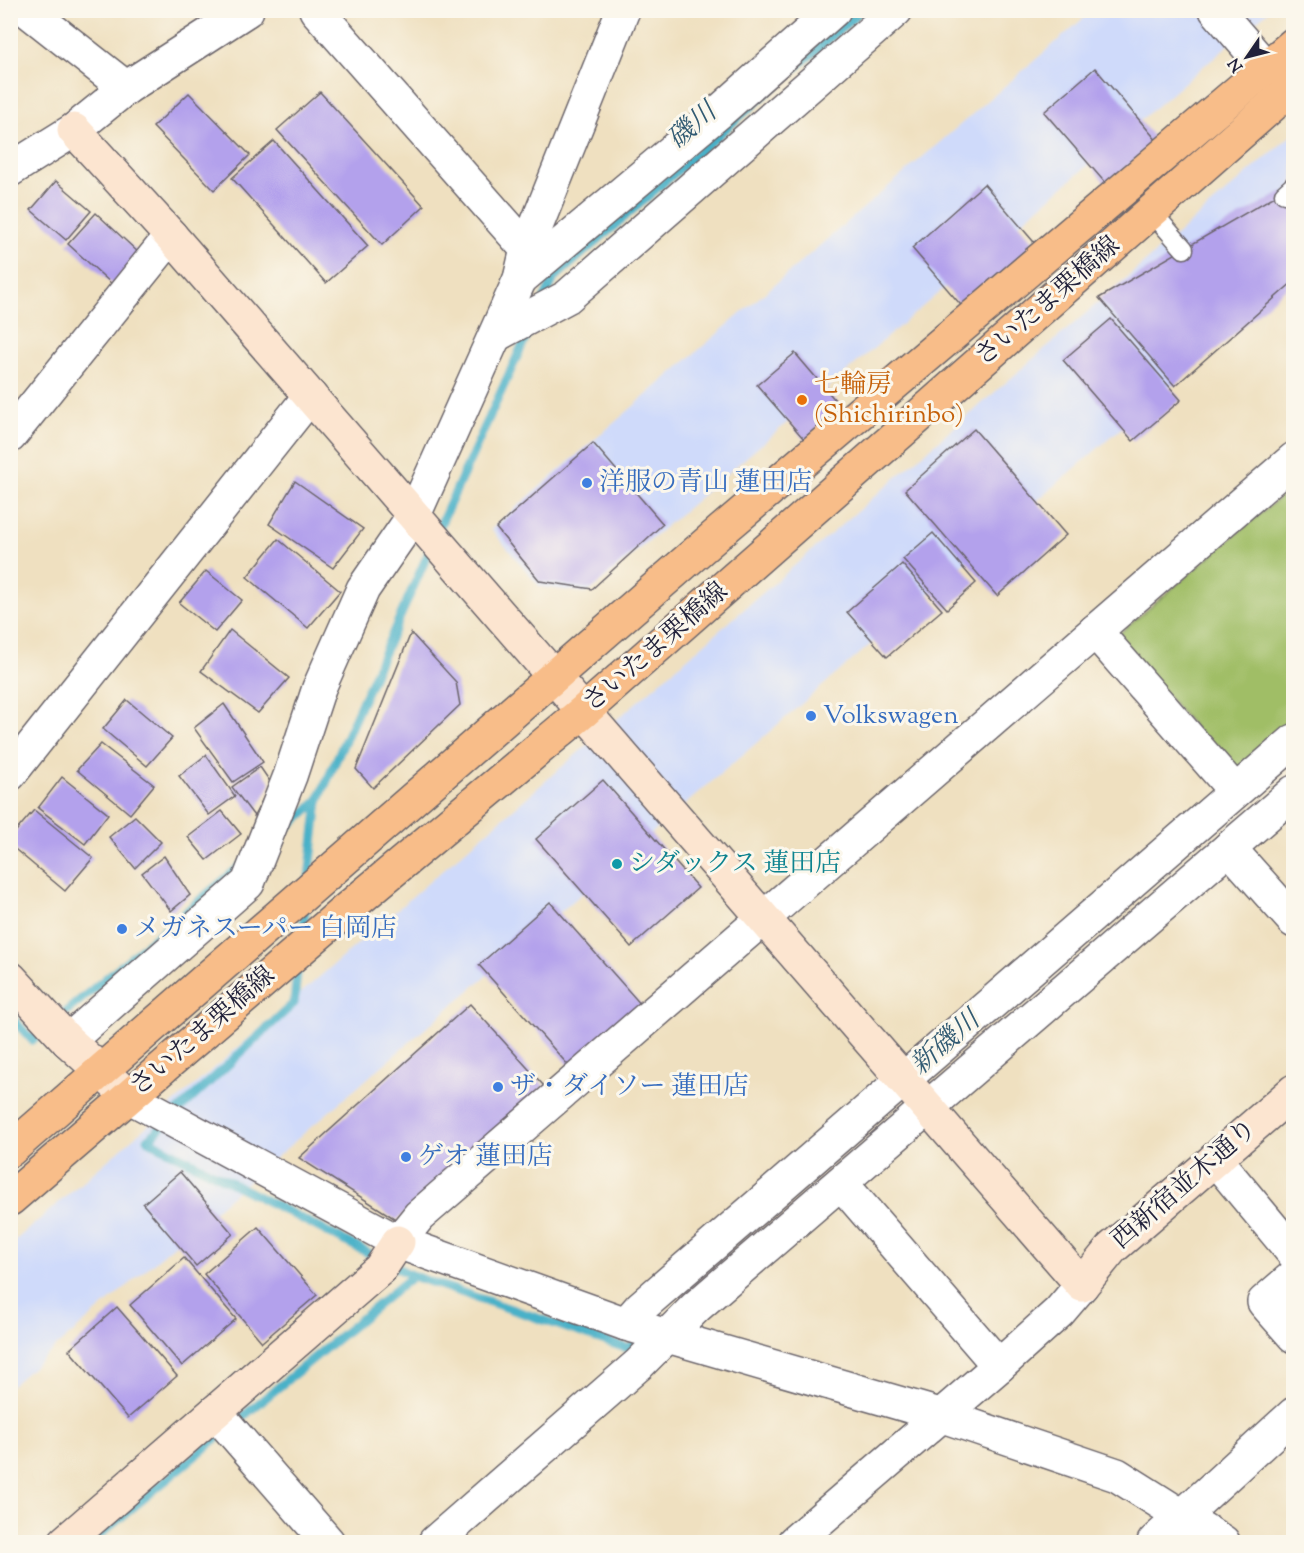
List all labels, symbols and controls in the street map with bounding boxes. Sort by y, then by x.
north arrow [1217,27,1277,87]
text: N [1224,52,1250,76]
water label: 磯川 [660,93,728,159]
street label: さいたま栗橋線 [967,228,1129,376]
place label: 七輪房 (Shichirinbo) [814,367,964,434]
marker: 七輪房 (Shichirinbo) [795,393,809,407]
place label: 洋服の青山 蓮田店 [599,465,813,502]
marker: 洋服の青山 蓮田店 [580,476,594,490]
street label: さいたま栗橋線 [575,574,737,722]
place label: Volkswagen [823,698,959,735]
marker: Volkswagen [804,709,818,723]
place label: シダックス 蓮田店 [629,846,841,883]
marker: シダックス 蓮田店 [610,857,624,871]
place label: メガネスーパー 白岡店 [134,911,397,948]
marker: メガネスーパー 白岡店 [115,922,129,936]
street label: さいたま栗橋線 [122,958,284,1106]
water label: 新磯川 [903,1001,992,1085]
place label: ザ・ダイソー 蓮田店 [510,1069,749,1106]
marker: ザ・ダイソー 蓮田店 [491,1080,505,1094]
street label: 西新宿並木通り [1104,1111,1266,1259]
place label: ゲオ 蓮田店 [418,1139,553,1176]
marker: ゲオ 蓮田店 [399,1150,413,1164]

